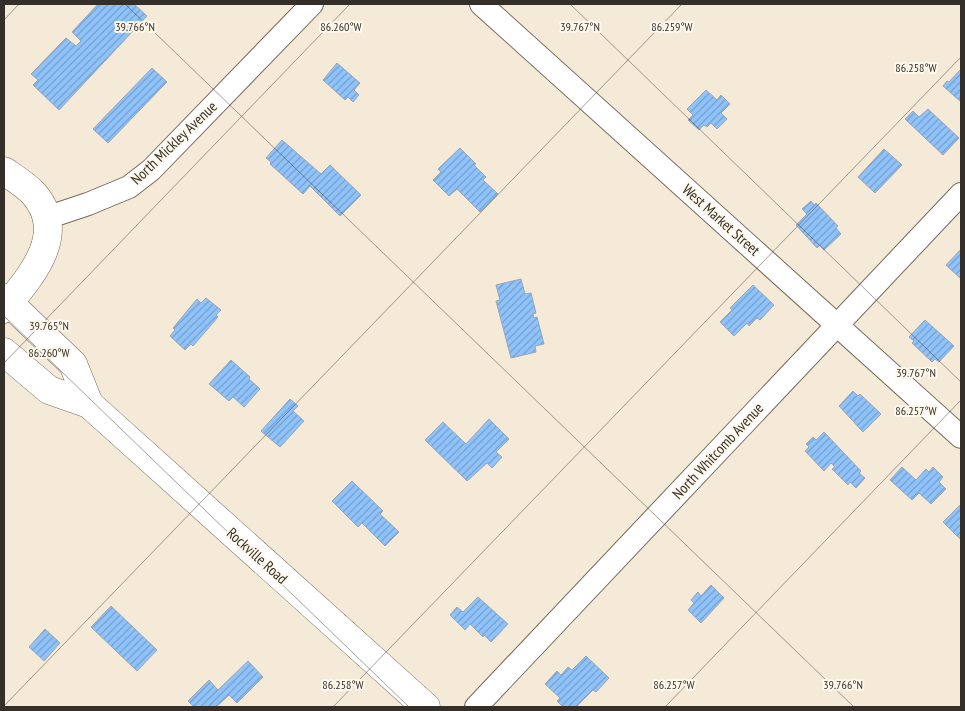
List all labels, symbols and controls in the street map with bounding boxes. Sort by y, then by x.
text: 39.766°N [115,19,155,34]
text: 86.260°W [320,19,362,34]
text: 39.767°N [560,19,600,34]
text: 86.259°W [651,19,693,34]
text: 86.258°W [895,60,937,75]
street label: North Mickley Avenue [127,97,221,188]
street label: West Market Street [679,180,764,259]
text: 39.765°N [29,318,69,333]
text: 86.260°W [28,345,70,360]
text: 39.767°N [896,365,936,380]
street label: North Whitcomb Avenue [668,398,767,503]
text: 86.257°W [895,403,937,418]
street label: Rockville Road [223,523,292,588]
text: 86.258°W [322,677,364,692]
text: 86.257°W [653,677,695,692]
text: 39.766°N [823,677,863,692]

